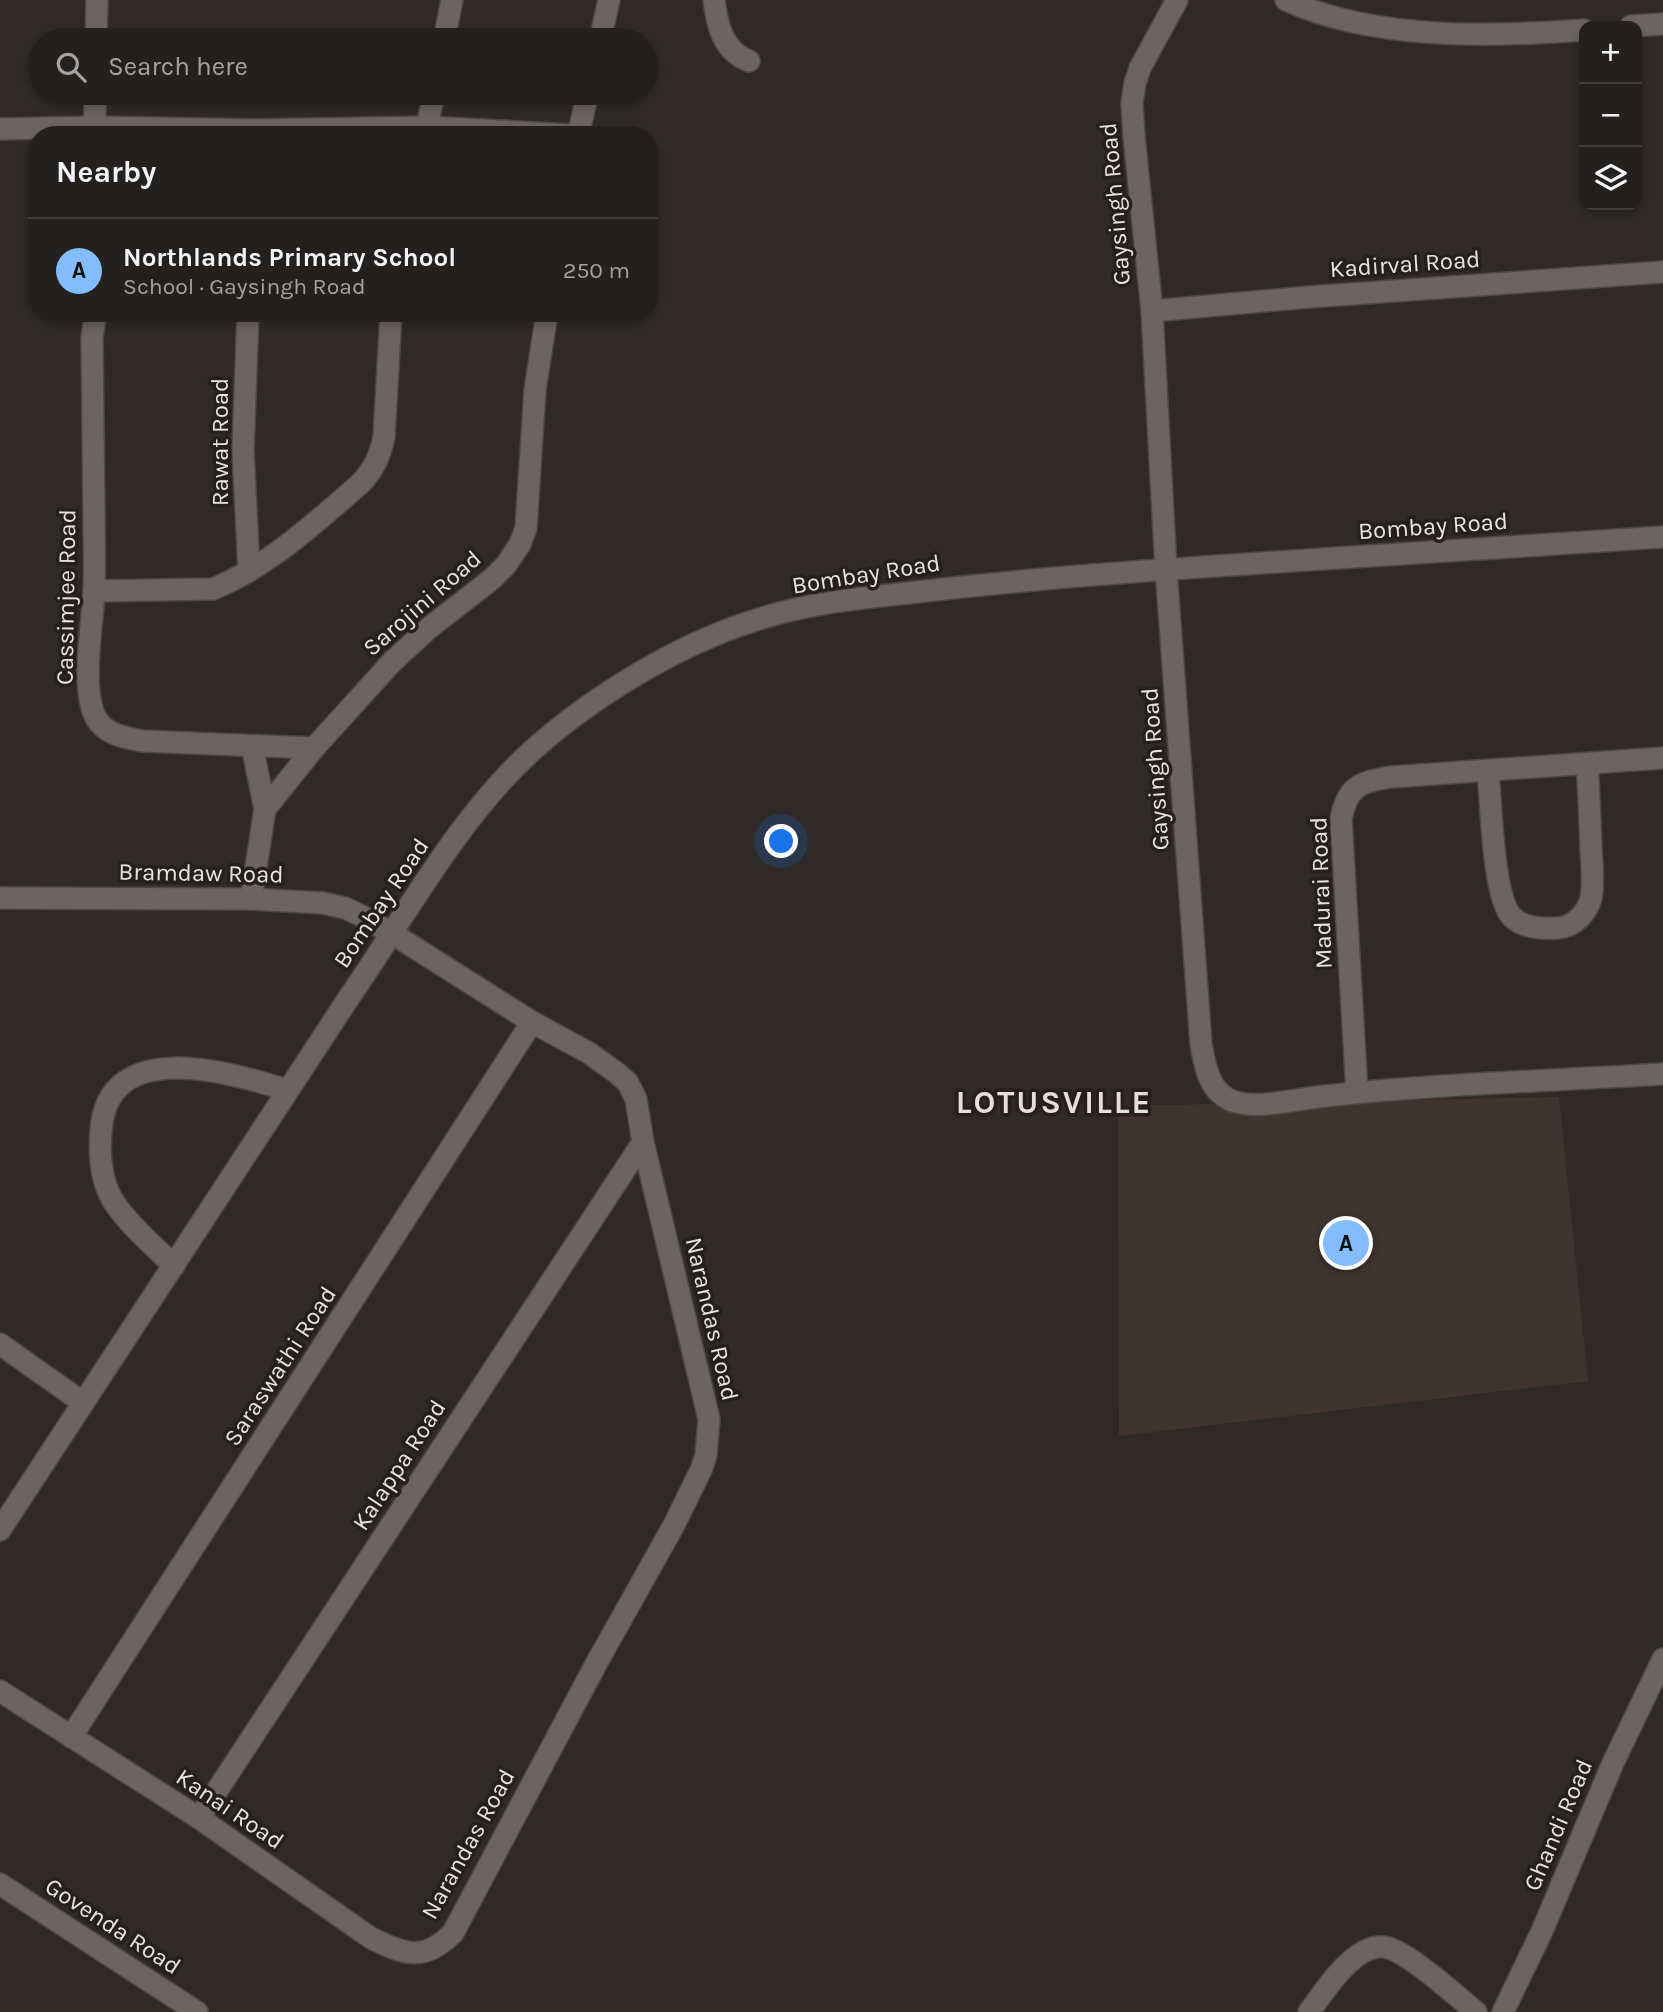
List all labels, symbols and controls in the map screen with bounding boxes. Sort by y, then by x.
map controls [1579,21,1642,210]
button: + [1579,21,1642,84]
search box [28,28,658,105]
icon: search [52,48,90,86]
text: Search here [108,51,248,82]
button: − [1579,84,1642,147]
street label: Gaysingh Road [1094,122,1136,286]
button: layers [1579,147,1642,210]
text: Nearby [56,154,156,190]
text: Northlands Primary School [123,242,456,273]
street label: Kadirval Road [1329,245,1481,283]
text: A [72,257,86,284]
text: 250 m [563,257,630,284]
text: School · Gaysingh Road [123,273,366,300]
street label: Rawat Road [206,378,234,506]
street label: Bombay Road [1357,507,1509,545]
street label: Cassimjee Road [50,509,82,685]
street label: Sarojini Road [357,544,487,662]
street label: Bombay Road [790,548,942,600]
street label: Gaysingh Road [1135,687,1175,851]
street label: Madurai Road [1304,816,1338,970]
your location [764,824,798,858]
street label: Bombay Road [327,833,435,973]
street label: Bramdaw Road [118,858,284,888]
district label: LOTUSVILLE [956,1084,1152,1121]
pin: A [1323,1217,1369,1269]
street label: Narandas Road [680,1234,744,1404]
street label: Saraswathi Road [218,1281,342,1451]
street label: Kalappa Road [346,1394,452,1536]
street label: Ghandi Road [1518,1755,1598,1895]
street label: Kanai Road [171,1763,289,1855]
street label: Narandas Road [415,1764,521,1924]
street label: Govenda Road [40,1872,186,1980]

